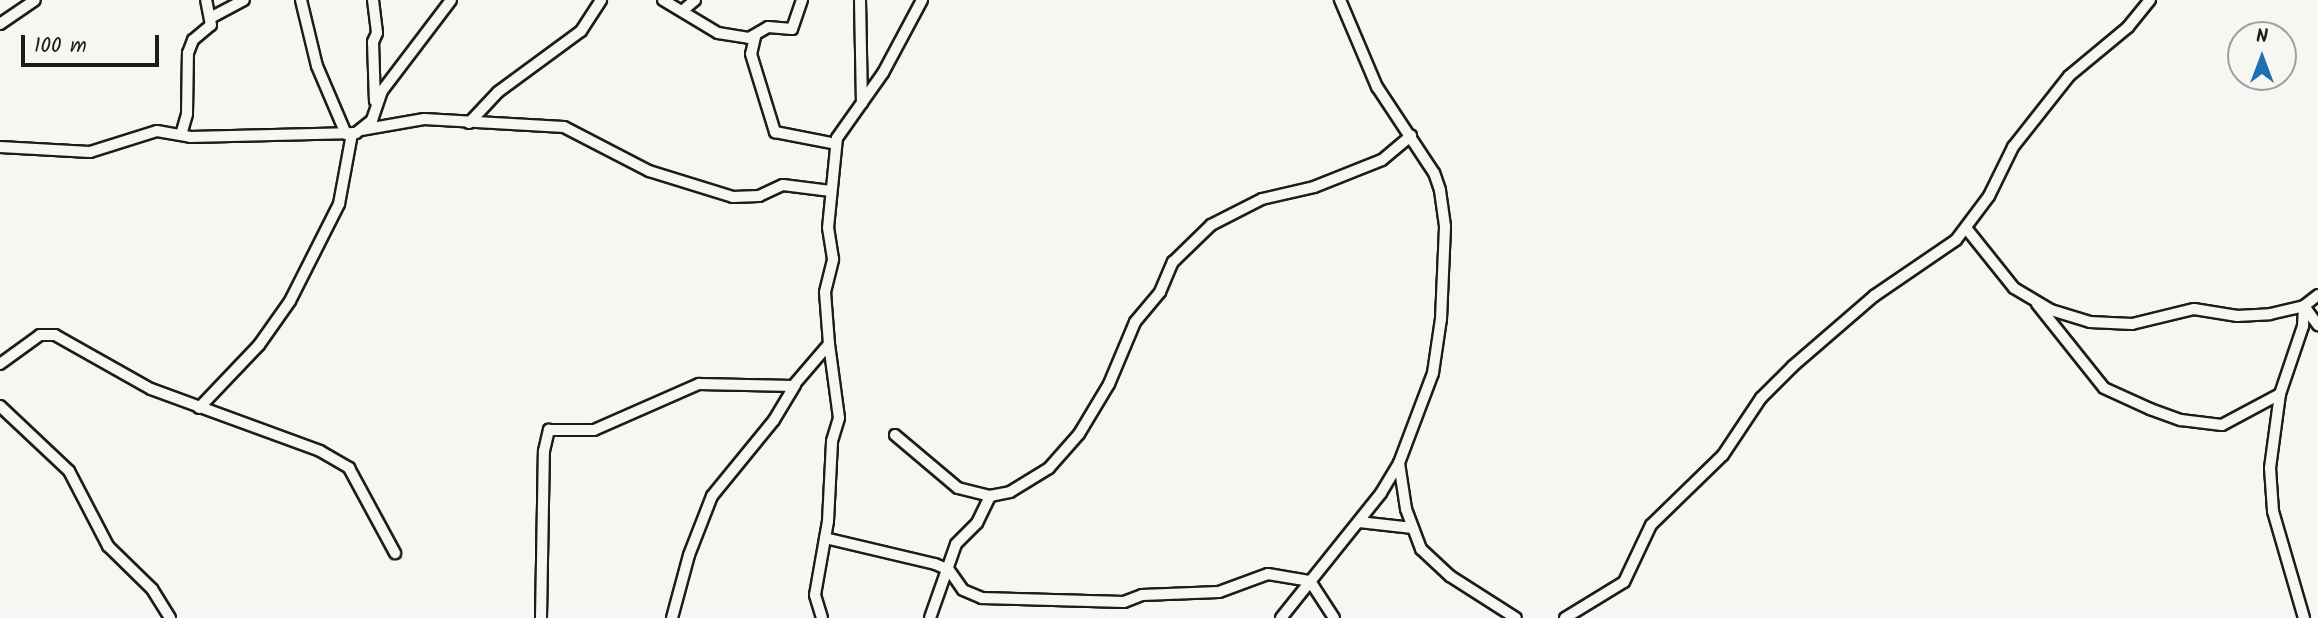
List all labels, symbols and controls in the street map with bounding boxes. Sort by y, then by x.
scale bar [24,21,163,65]
north arrow [2227,21,2297,91]
text: N [2256,22,2268,52]
text: 100 m [34,30,87,63]

